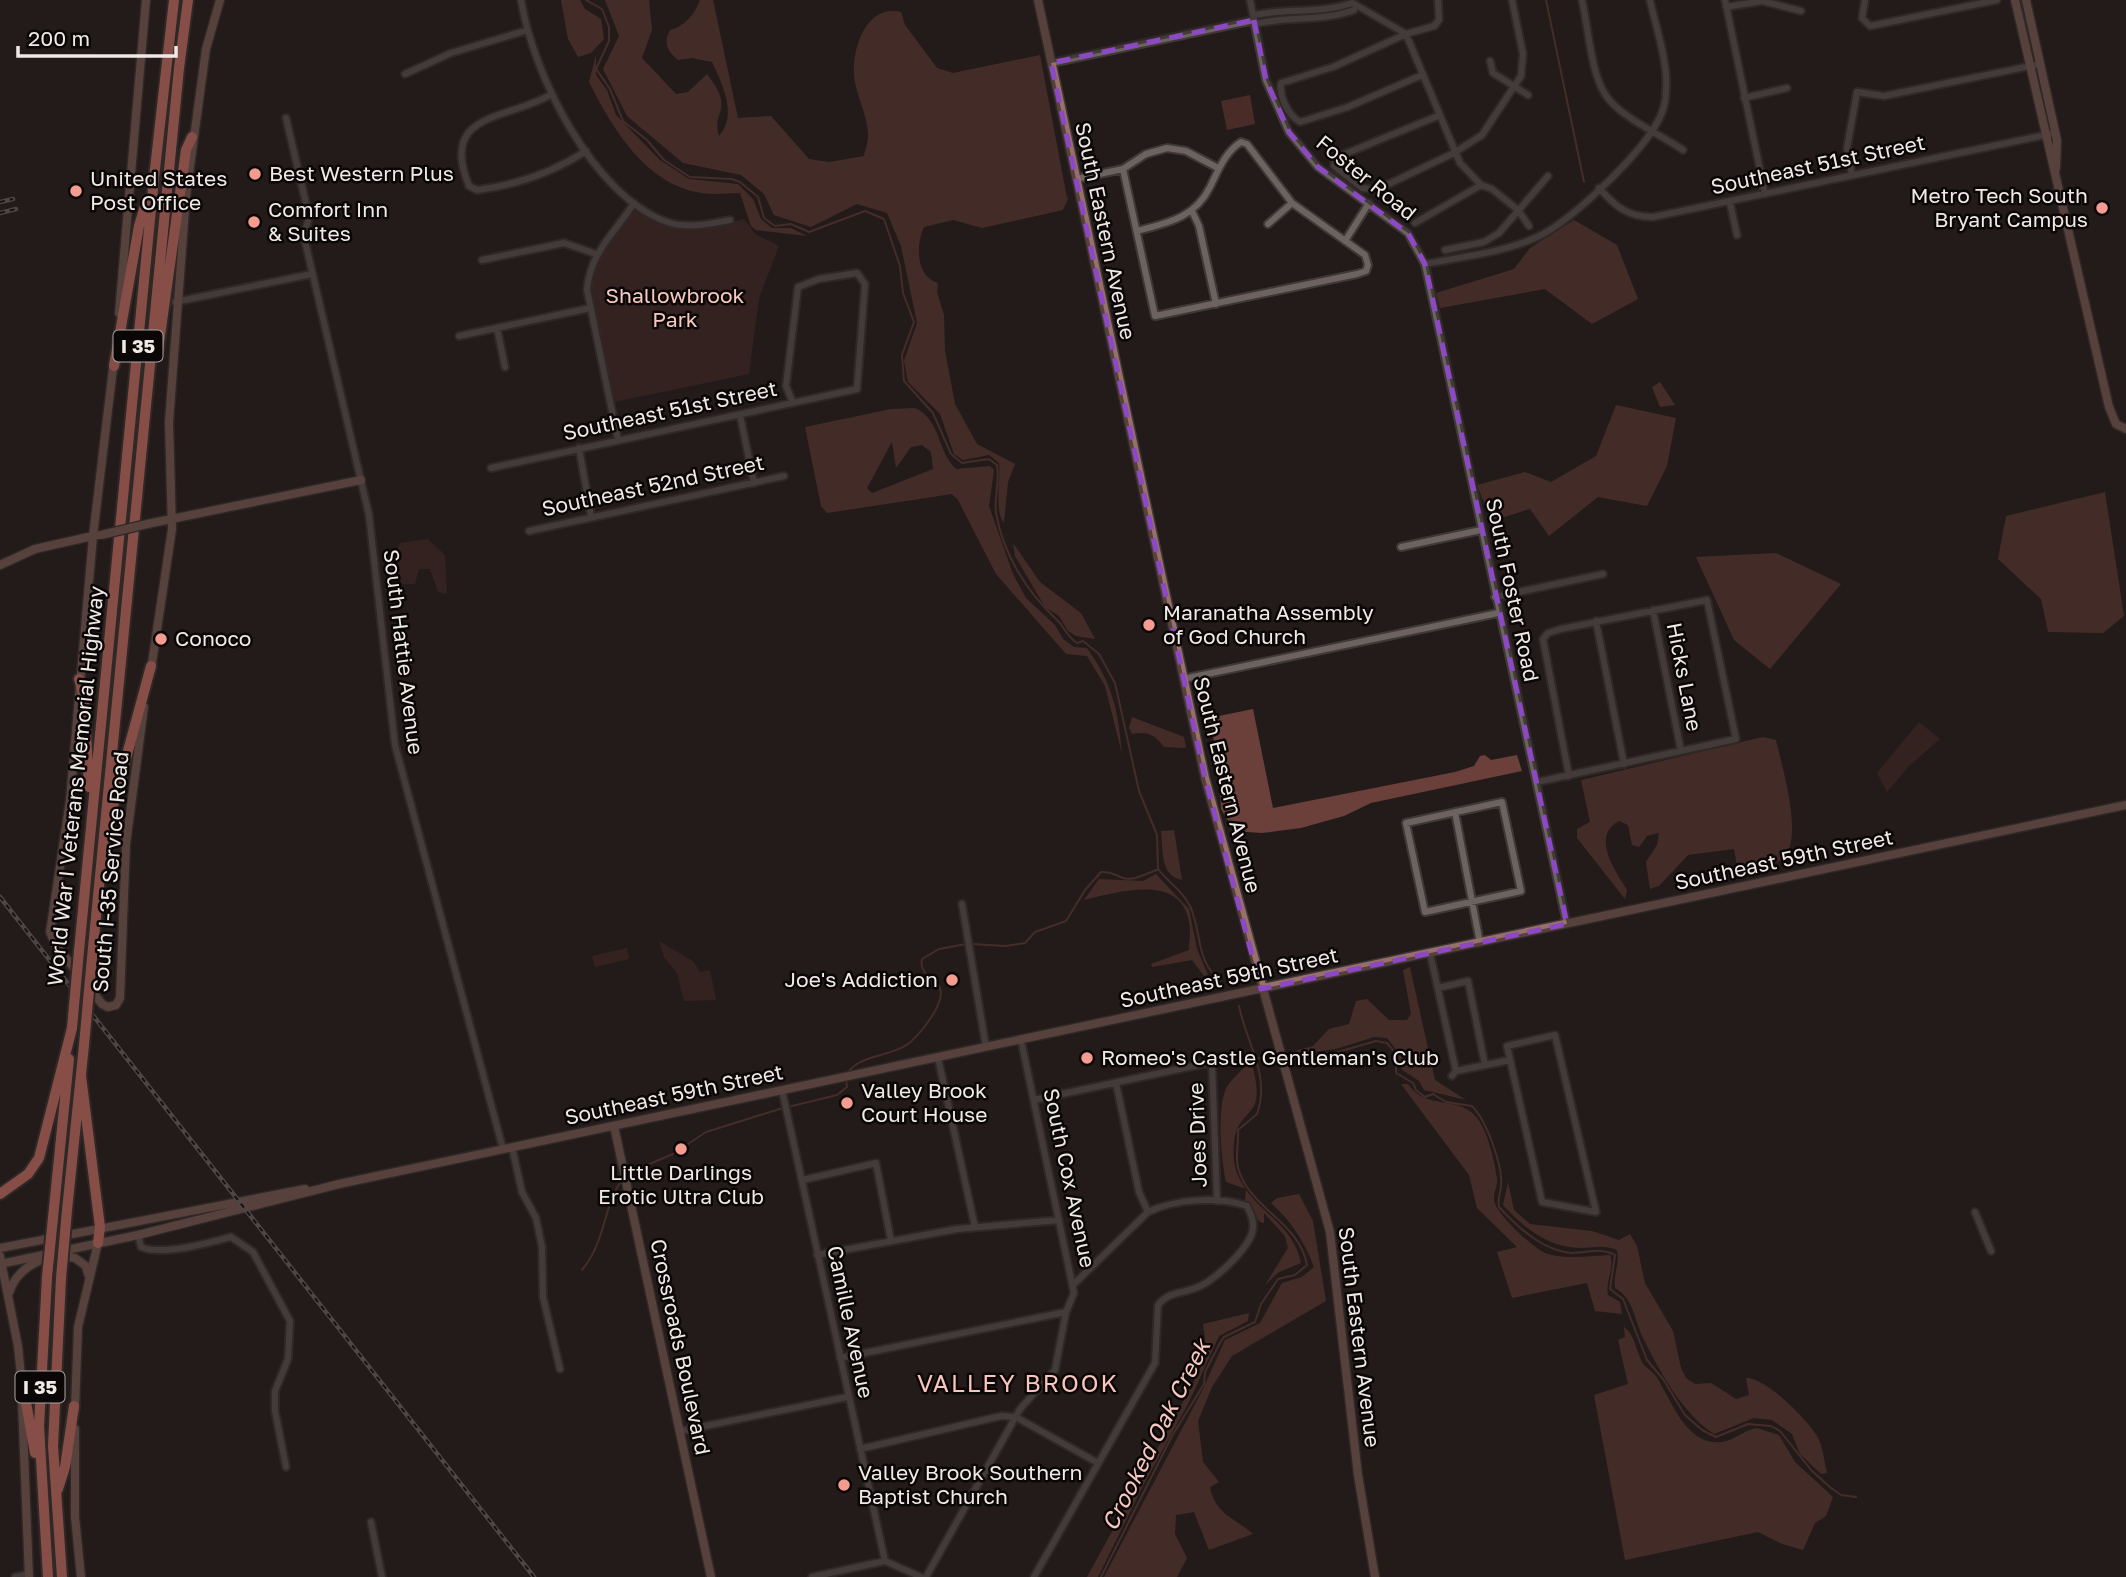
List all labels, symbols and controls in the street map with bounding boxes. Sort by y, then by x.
scale bar [18,14,175,58]
text: 200 m [28,25,90,51]
street label: South Eastern Avenue [1070,120,1142,342]
street label: Foster Road [1311,129,1422,226]
street label: Southeast 51st Street [1708,129,1927,199]
place label: Best Western Plus [269,160,454,186]
place label: United States Post Office [90,165,227,215]
marker: Best Western Plus [247,166,263,182]
place label: Metro Tech South Bryant Campus [1911,182,2088,232]
marker: United States Post Office [68,183,84,199]
place label: Comfort Inn & Suites [268,196,388,246]
marker: Metro Tech South Bryant Campus [2094,200,2110,216]
marker: Comfort Inn & Suites [246,214,262,230]
park label: Shallowbrook Park [606,282,745,332]
road number: I 35 [114,330,162,362]
street label: Southeast 51st Street [560,375,779,445]
street label: Southeast 52nd Street [539,449,766,521]
street label: South Foster Road [1481,496,1545,684]
street label: South Hattie Avenue [378,548,429,756]
street label: World War I Veterans Memorial Highway [41,584,109,987]
place label: Maranatha Assembly of God Church [1163,599,1374,649]
marker: Maranatha Assembly of God Church [1141,617,1157,633]
street label: Hicks Lane [1662,620,1708,733]
place label: Conoco [175,625,251,651]
marker: Conoco [153,631,169,647]
street label: South Eastern Avenue [1189,674,1267,896]
street label: South I-35 Service Road [87,750,133,993]
street label: Southeast 59th Street [1672,823,1895,895]
street label: Southeast 59th Street [1117,941,1340,1013]
place label: Joe's Addiction [784,966,938,992]
marker: Joe's Addiction [944,972,960,988]
place label: Romeo's Castle Gentleman's Club [1101,1044,1439,1070]
marker: Romeo's Castle Gentleman's Club [1079,1050,1095,1066]
street label: Southeast 59th Street [562,1058,785,1130]
place label: Valley Brook Court House [861,1077,987,1127]
street label: Joes Drive [1182,1082,1212,1188]
street label: South Cox Avenue [1038,1086,1102,1270]
marker: Valley Brook Court House [839,1095,855,1111]
marker: Little Darlings Erotic Ultra Club [673,1141,689,1157]
place label: Little Darlings Erotic Ultra Club [598,1159,764,1209]
street label: South Eastern Avenue [1334,1225,1386,1449]
street label: Crossroads Boulevard [645,1236,717,1457]
street label: Camille Avenue [822,1243,880,1400]
water label: Crooked Oak Creek [1095,1333,1216,1535]
district label: VALLEY BROOK [917,1368,1119,1397]
road number: I 35 [16,1372,64,1402]
place label: Valley Brook Southern Baptist Church [858,1459,1082,1509]
marker: Valley Brook Southern Baptist Church [836,1477,852,1493]

